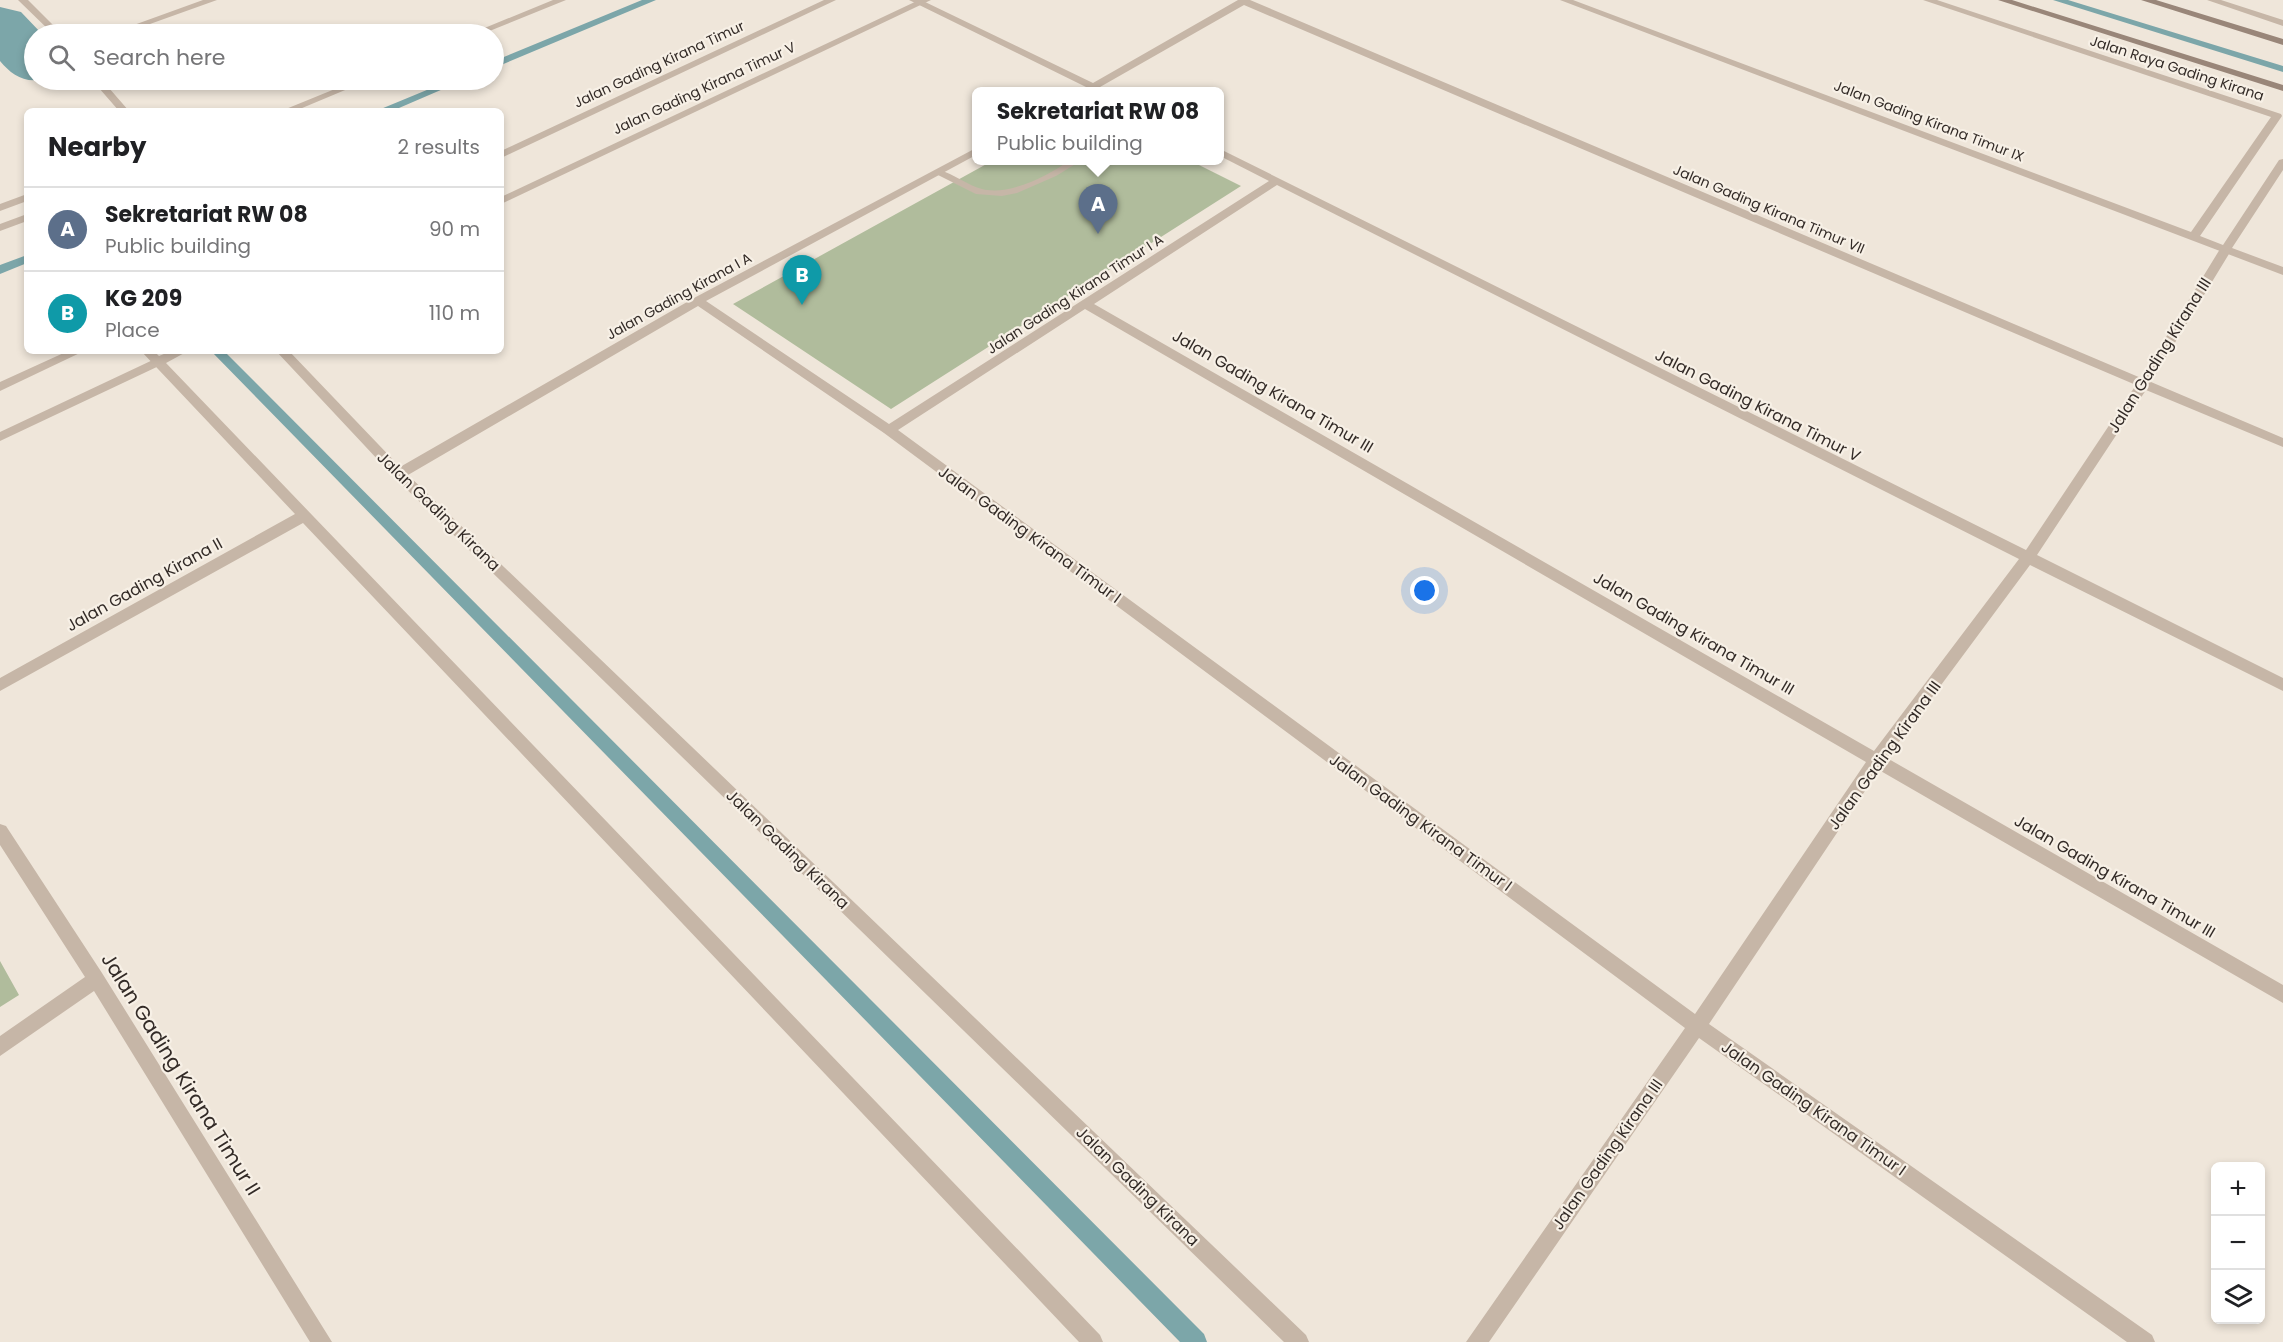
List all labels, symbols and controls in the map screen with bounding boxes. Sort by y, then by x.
street label: Jalan Gading Kirana Timur [570,16,748,112]
search box [24,24,504,90]
street label: Jalan Raya Gading Kirana [2087,30,2267,106]
street label: Jalan Gading Kirana Timur V [609,37,799,139]
icon: search [45,41,78,74]
text: Search here [93,42,226,73]
street label: Jalan Gading Kirana Timur IX [1831,75,2027,167]
popup [972,87,1224,165]
text: Sekretariat RW 08 [997,96,1199,127]
text: Nearby [48,129,146,165]
text: Public building [997,129,1143,157]
text: 2 results [397,133,480,161]
street label: Jalan Gading Kirana Timur VII [1670,159,1868,259]
pin: A [1078,184,1118,234]
text: Sekretariat RW 08 [105,199,308,230]
text: A [60,215,75,243]
text: 90 m [429,215,480,243]
street label: Jalan Gading Kirana Timur I A [983,229,1167,359]
text: Public building [105,232,251,260]
street label: Jalan Gading Kirana I A [603,248,755,344]
pin: B [782,256,822,305]
street label: Jalan Gading Kirana III [2102,273,2217,437]
text: KG 209 [105,283,182,314]
text: B [61,299,74,327]
text: 110 m [429,299,480,327]
text: Place [105,316,160,344]
street label: Jalan Gading Kirana Timur III [1168,324,1378,459]
street label: Jalan Gading Kirana Timur V [1651,343,1865,468]
street label: Jalan Gading Kirana [372,446,505,576]
street label: Jalan Gading Kirana Timur I [934,460,1126,609]
street label: Jalan Gading Kirana II [62,532,227,637]
street label: Jalan Gading Kirana Timur III [1589,566,1799,701]
your location [1410,576,1439,605]
street label: Jalan Gading Kirana III [1822,676,1946,835]
street label: Jalan Gading Kirana Timur I [1325,748,1517,897]
street label: Jalan Gading Kirana [721,784,854,914]
street label: Jalan Gading Kirana Timur III [2010,809,2220,944]
street label: Jalan Gading Kirana Timur II [95,947,267,1201]
street label: Jalan Gading Kirana Timur I [1717,1036,1911,1181]
street label: Jalan Gading Kirana III [1547,1074,1668,1234]
street label: Jalan Gading Kirana [1071,1121,1204,1251]
map controls [2211,1162,2265,1324]
button: + [2211,1162,2265,1216]
button: − [2211,1216,2265,1270]
button: layers [2211,1270,2265,1324]

